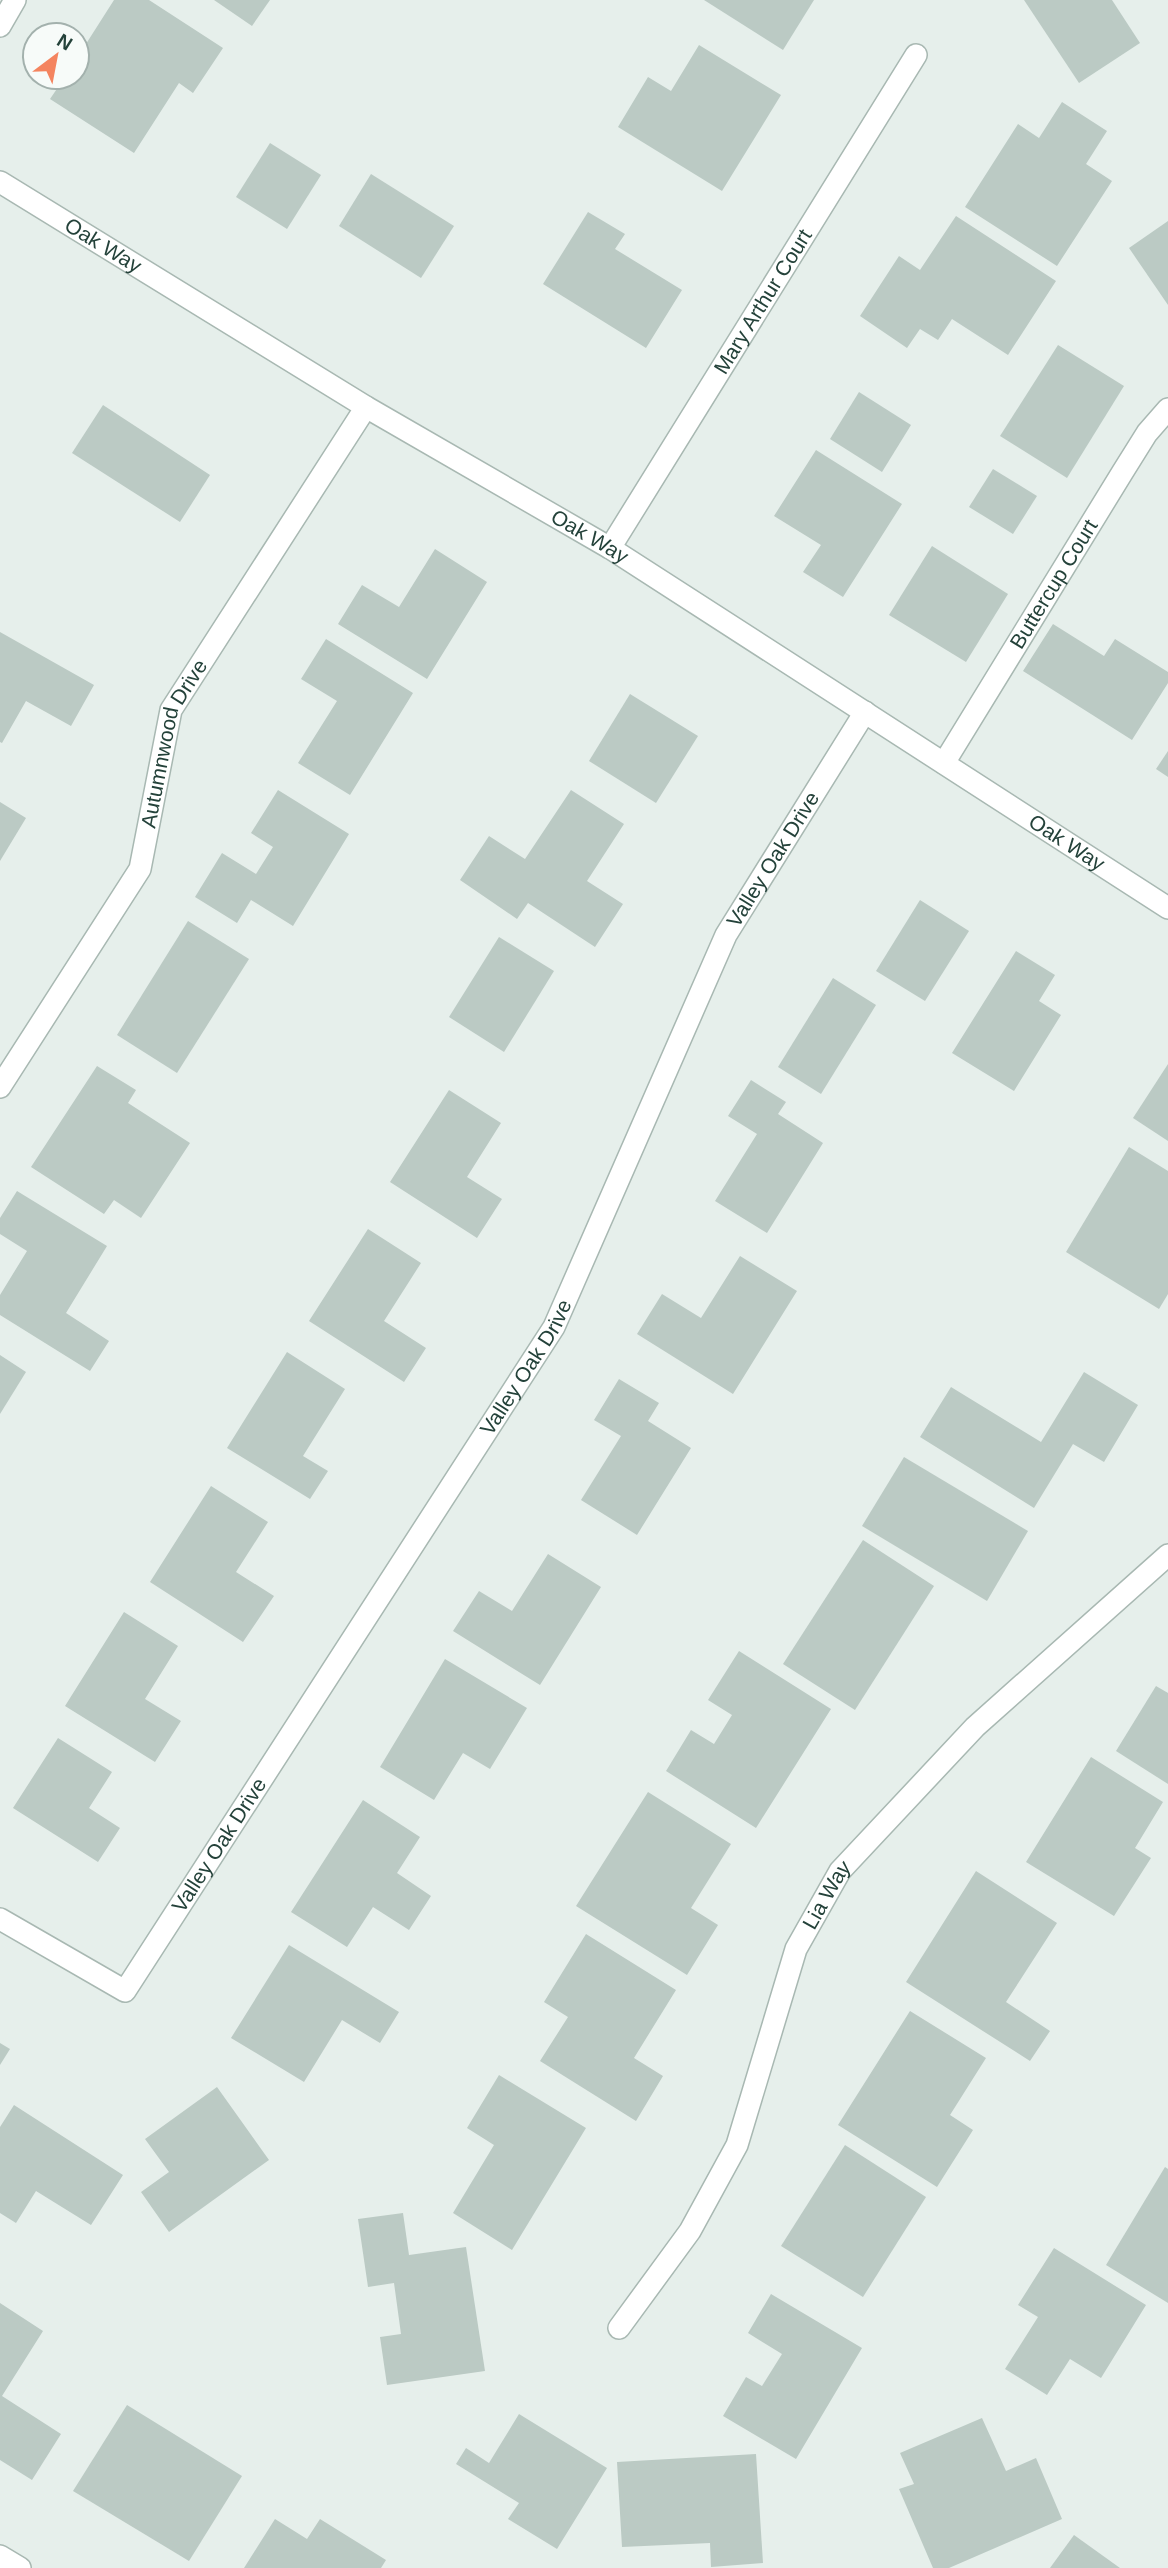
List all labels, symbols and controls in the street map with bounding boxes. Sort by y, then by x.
north arrow [21,21,91,91]
text: N [53,29,76,55]
street label: Oak Way [61,213,146,277]
street label: Mary Arthur Court [709,225,816,378]
street label: Oak Way [547,504,633,568]
street label: Buttercup Court [1005,515,1102,653]
street label: Autumnwood Drive [136,655,211,830]
street label: Valley Oak Drive [722,787,823,931]
street label: Oak Way [1025,809,1110,875]
street label: Valley Oak Drive [475,1296,576,1439]
street label: Valley Oak Drive [167,1773,271,1916]
street label: Lia Way [798,1855,855,1933]

